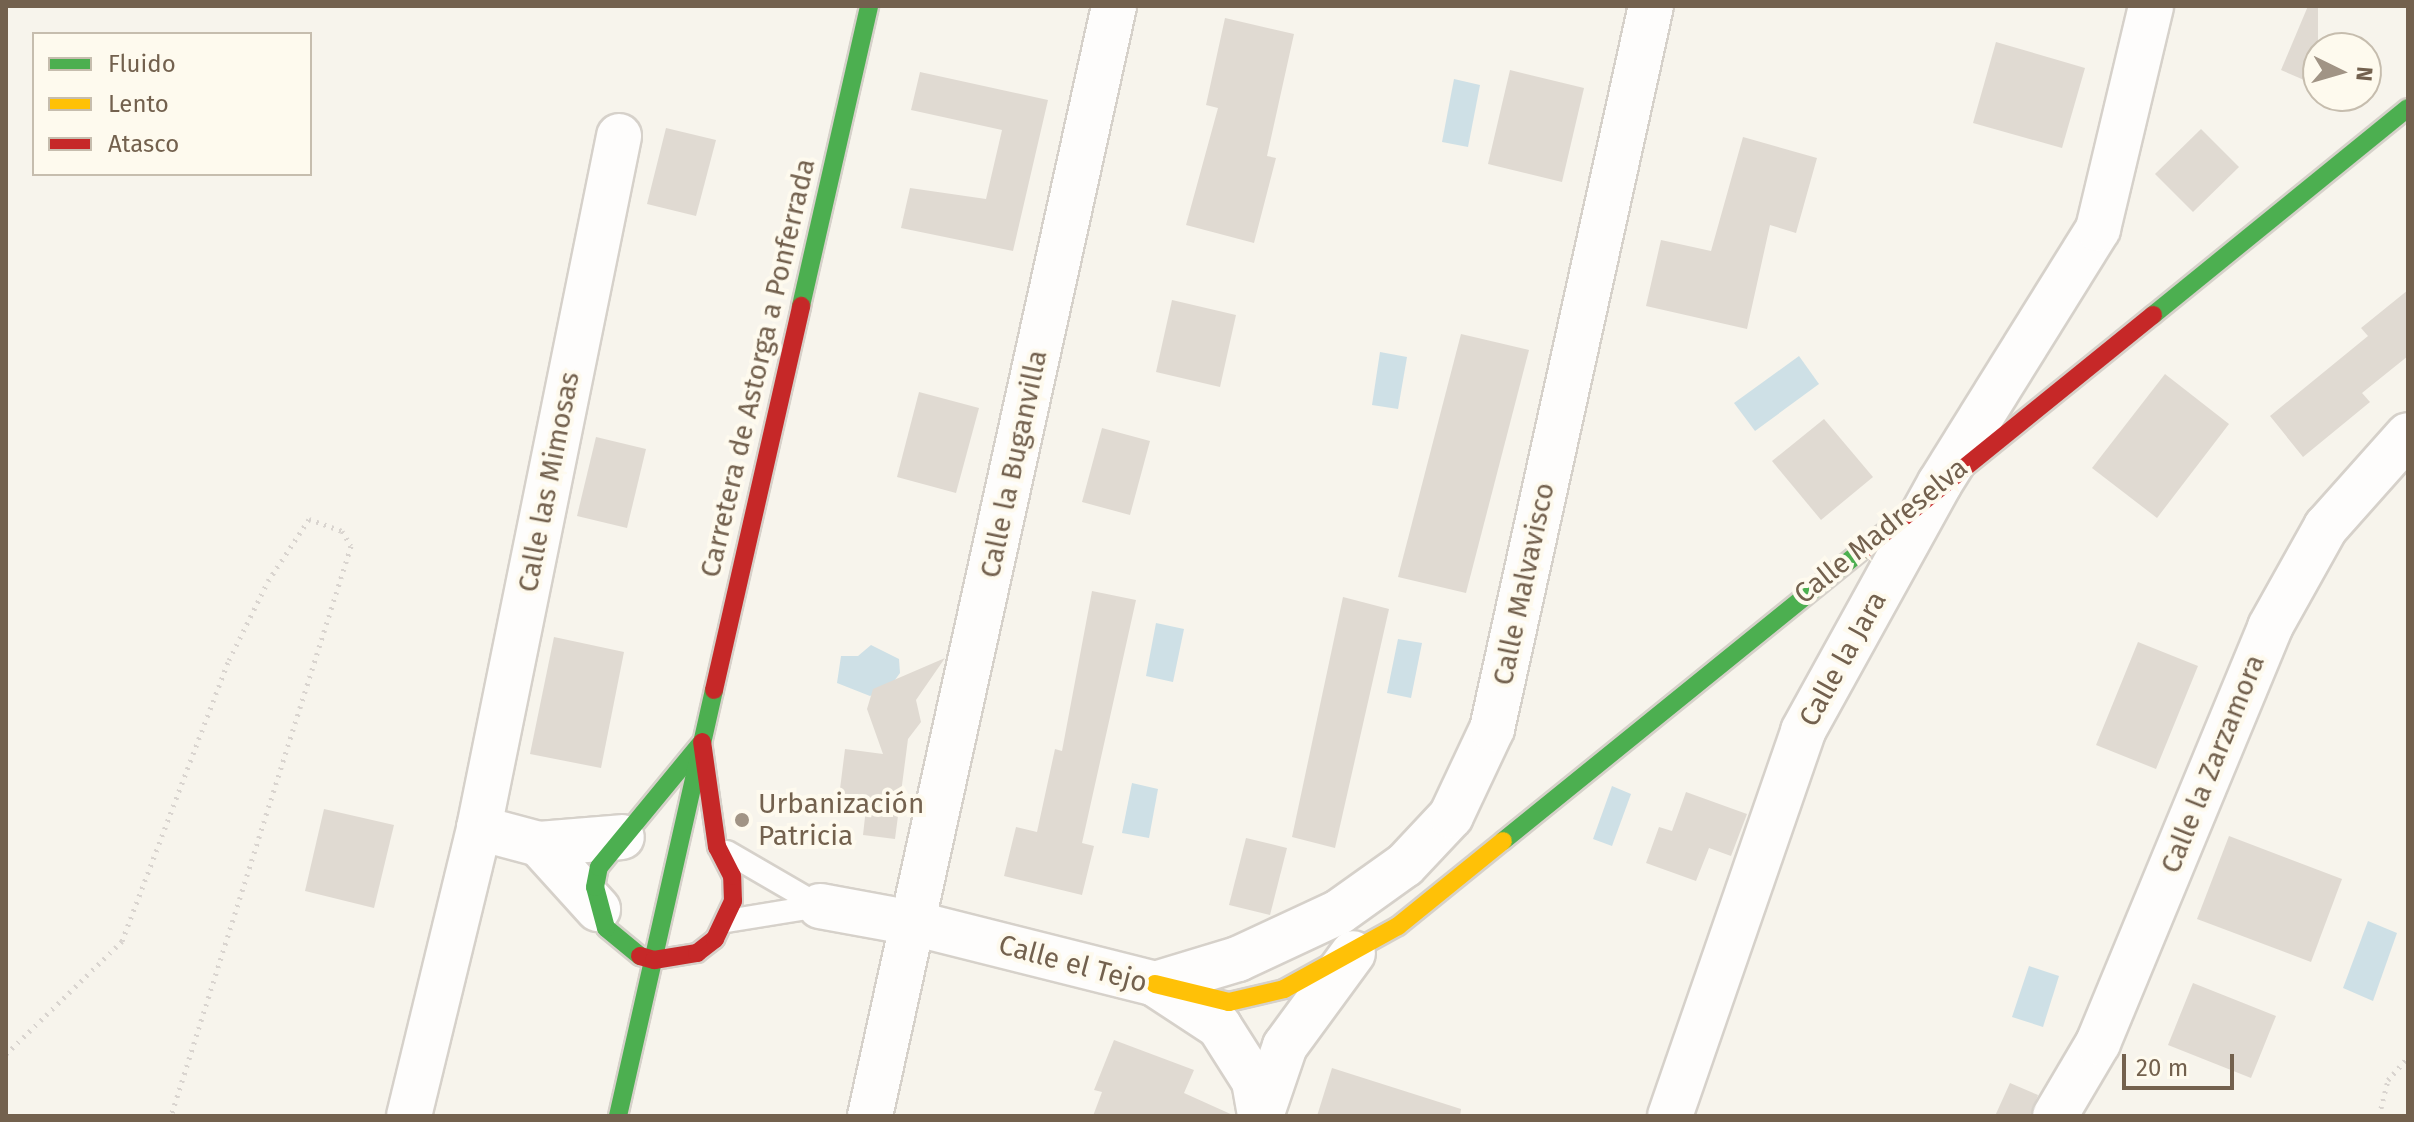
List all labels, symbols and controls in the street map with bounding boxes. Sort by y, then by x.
legend [32,32,312,176]
north arrow [2302,32,2382,112]
text: Fluido [108,50,176,78]
text: N [2350,66,2378,82]
text: Lento [108,90,169,118]
text: Atasco [108,130,179,158]
street label: Carretera de Astorga a Ponferrada [693,155,823,581]
street label: Calle la Buganvilla [973,347,1055,581]
street label: Calle las Mimosas [511,369,587,595]
street label: Calle Madreselva [1788,451,1974,611]
street label: Calle Malvavisco [1486,480,1562,688]
street label: Calle la Jara [1792,586,1894,732]
street label: Calle la Zarzamora [2154,650,2272,878]
place label: Urbanización Patricia [758,787,924,853]
marker: Urbanización Patricia [733,811,751,829]
street label: Calle el Tejo [995,928,1151,1000]
scale bar [2126,1038,2238,1088]
text: 20 m [2136,1054,2188,1082]

